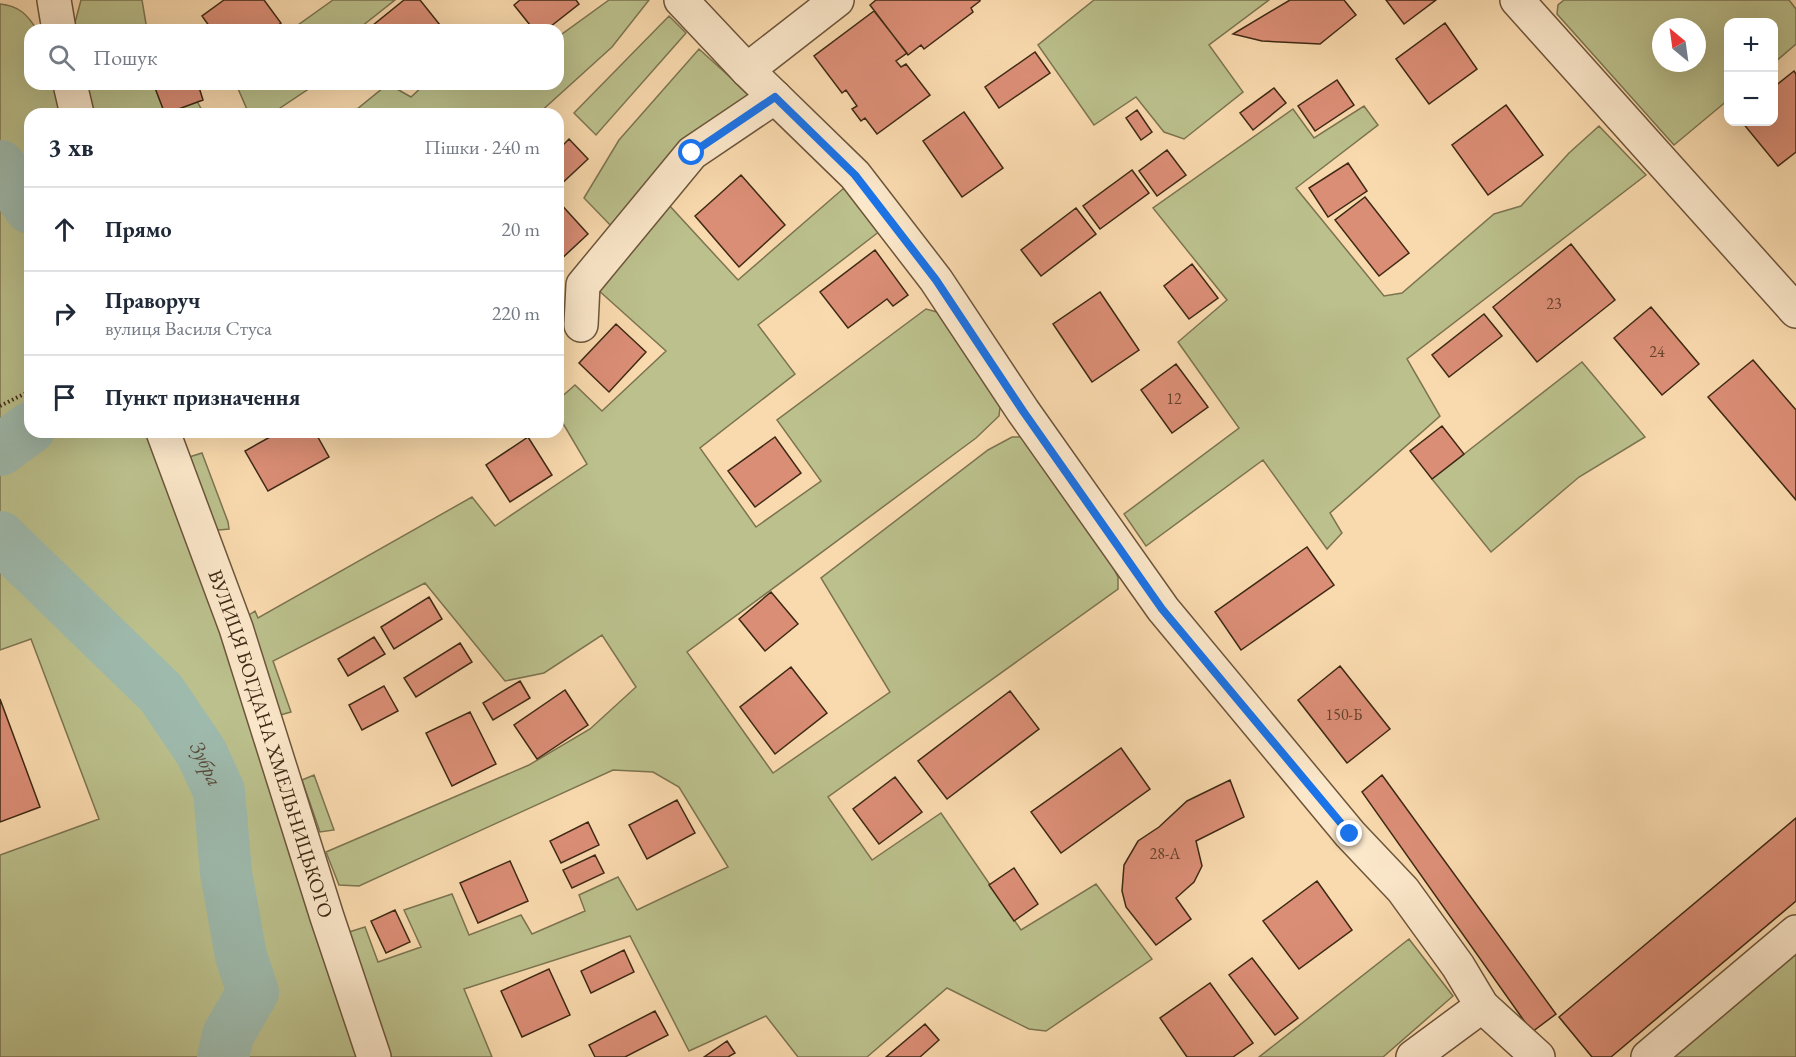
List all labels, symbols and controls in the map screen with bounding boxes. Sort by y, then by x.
north arrow [1652,18,1706,72]
map controls [1724,18,1778,126]
button: + [1724,18,1778,72]
search box [24,24,564,90]
icon: search [45,41,78,74]
text: Пошук [93,43,157,72]
button: − [1724,72,1778,126]
text: 3 хв [48,130,94,164]
text: Пішки · 240 m [424,134,540,160]
route start [678,139,704,165]
icon: ahead [48,213,81,246]
text: Прямо [105,215,172,244]
text: 20 m [501,216,540,242]
text: Праворуч [105,286,201,315]
house number: 23 [1546,293,1562,314]
icon: right [48,297,81,330]
text: 220 m [492,300,540,326]
text: вулиця Василя Стуса [105,315,272,341]
house number: 24 [1649,341,1665,362]
icon: arrive [48,381,81,414]
text: Пункт призначення [105,383,300,412]
house number: 12 [1166,388,1182,409]
street label: ВУЛИЦЯ БОГДАНА ХМЕЛЬНИЦЬКОГО [202,566,339,921]
house number: 150-Б [1326,704,1362,725]
water label: Зубра [184,735,229,790]
route end [1336,820,1362,846]
house number: 28-А [1150,843,1181,864]

